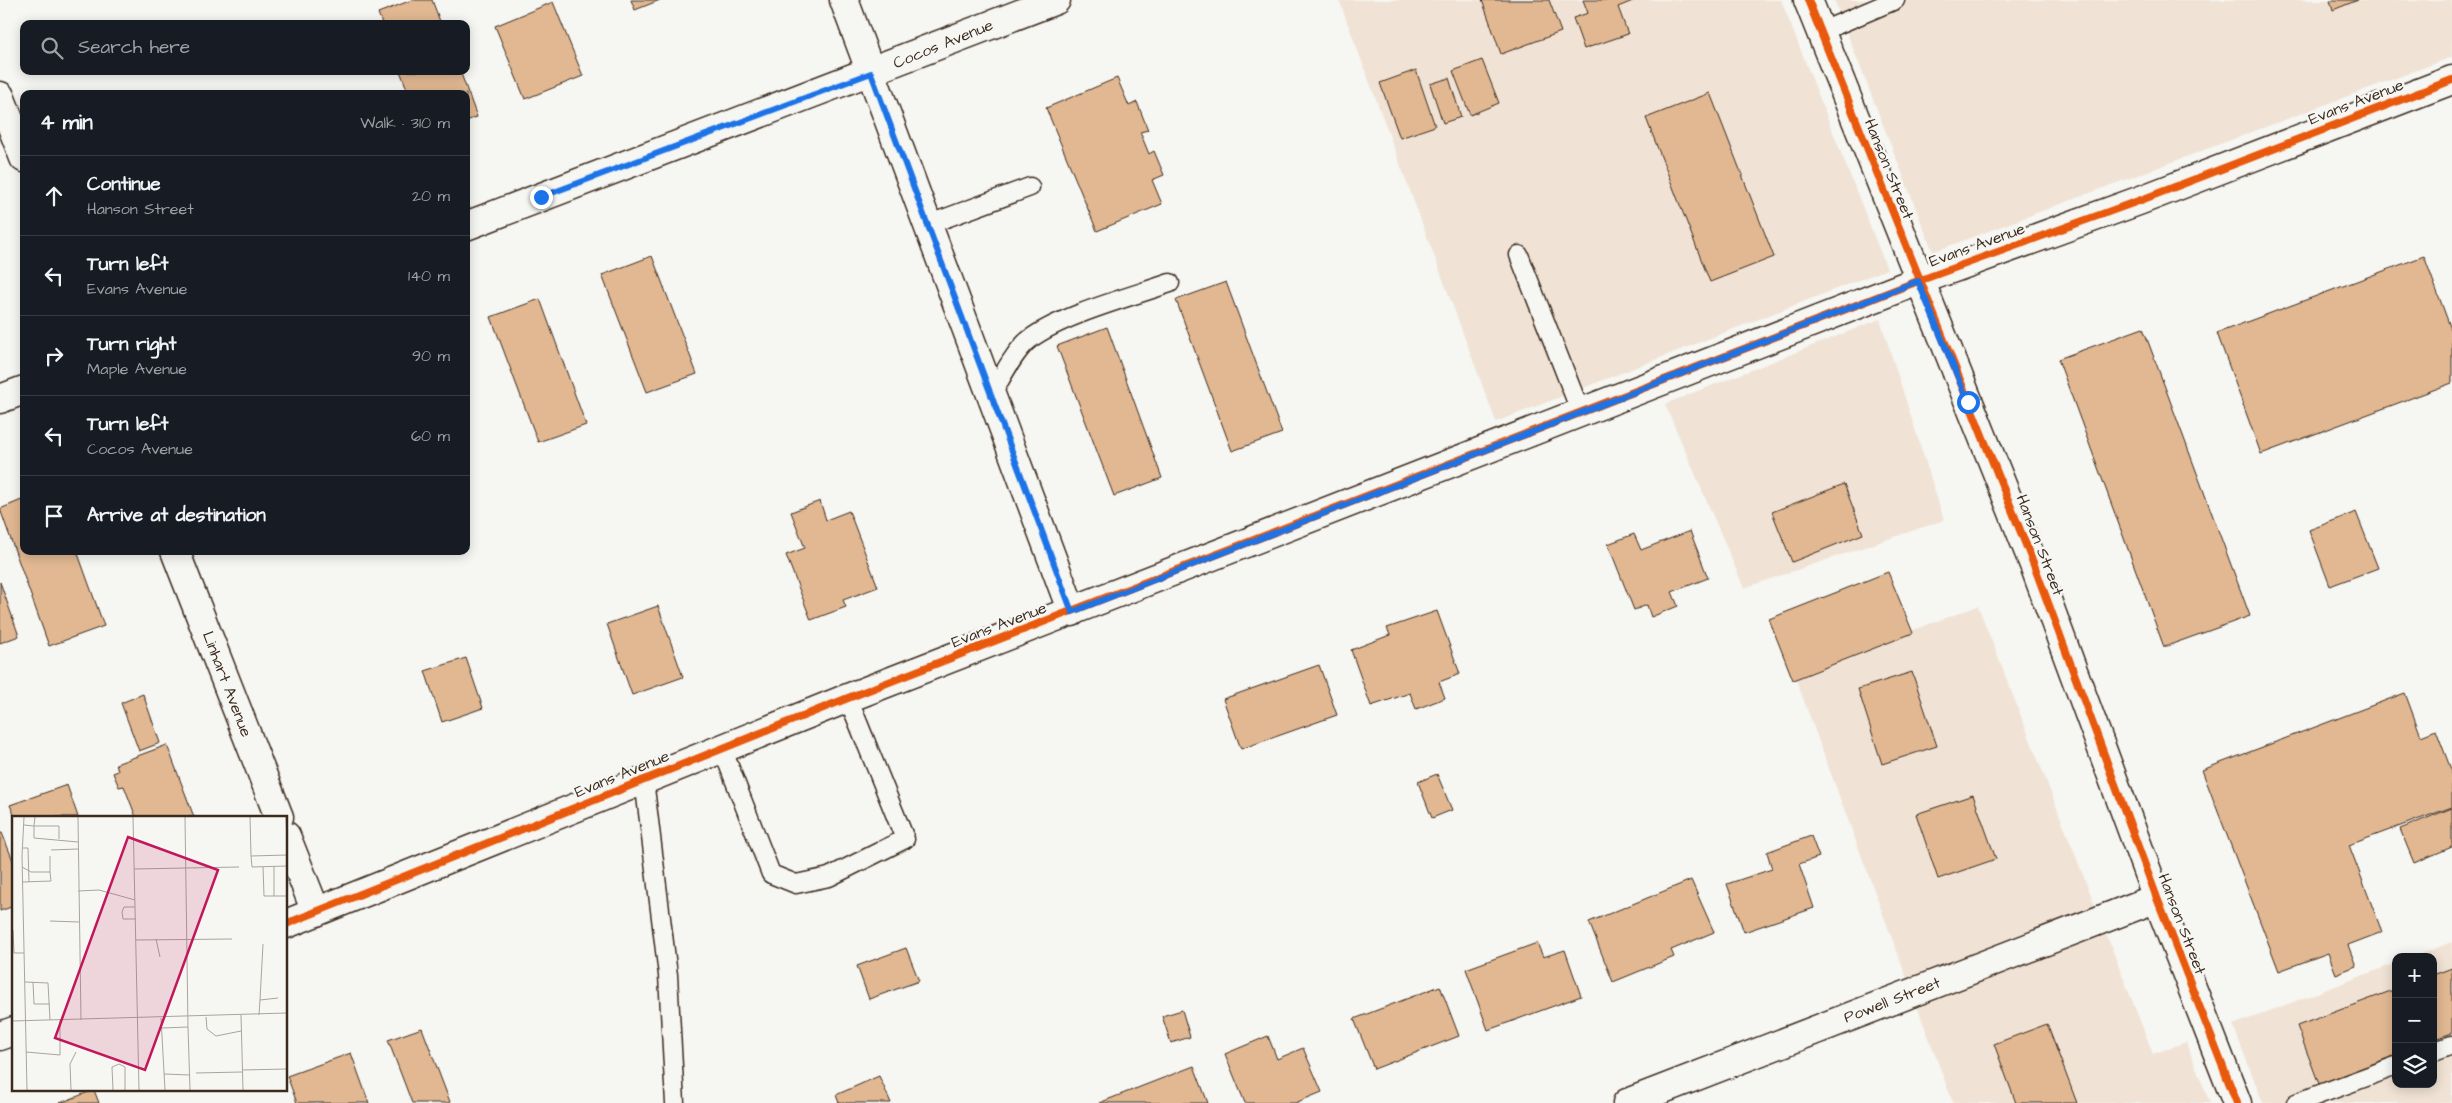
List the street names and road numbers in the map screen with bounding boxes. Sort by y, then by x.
street label: Cocos Avenue [890,14,997,74]
street label: Evans Avenue [2305,74,2407,130]
street label: Hanson Street [1859,115,1919,223]
street label: Evans Avenue [1926,217,2028,272]
street label: Hanson Street [2011,491,2070,599]
street label: Evans Avenue [948,597,1050,653]
street label: Linhart Avenue [197,628,257,740]
street label: Evans Avenue [571,745,673,803]
street label: Hanson Street [2153,870,2212,978]
street label: Powell Street [1841,971,1944,1028]

